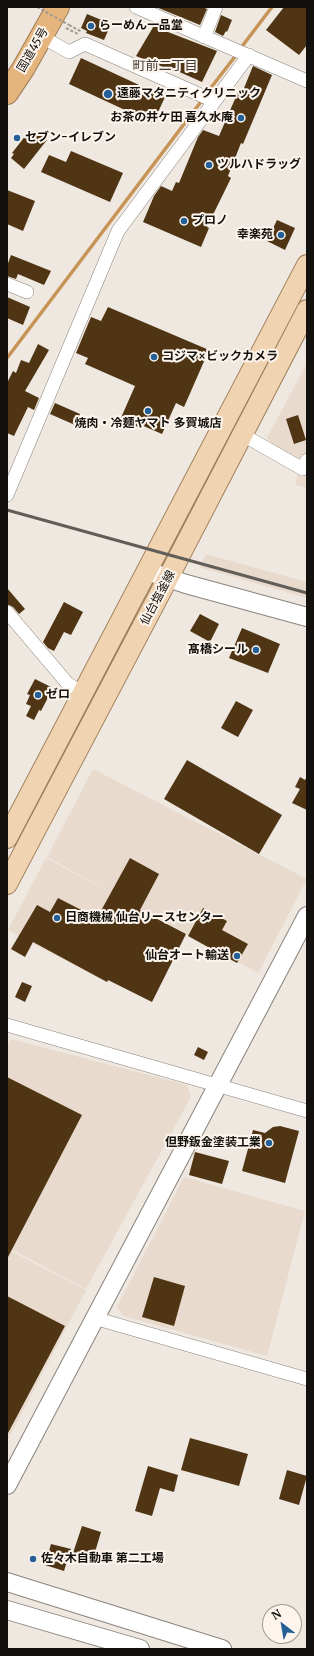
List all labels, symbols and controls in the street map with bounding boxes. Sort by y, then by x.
place label: らーめん一品堂 [99,19,183,33]
marker: らーめん一品堂 [86,21,96,31]
street label: 国道45号 [14,25,52,75]
district label: 町前二丁目 [133,58,197,74]
place label: 遠藤マタニティクリニック [117,87,261,101]
marker: 遠藤マタニティクリニック [102,88,114,100]
place label: お茶の井ケ田 喜久水庵 [110,111,233,125]
marker: お茶の井ケ田 喜久水庵 [236,113,246,123]
place label: セブン-イレブン [25,131,116,145]
marker: セブン-イレブン [12,133,22,143]
place label: ツルハドラッグ [217,158,301,172]
marker: ツルハドラッグ [204,160,214,170]
place label: プロノ [192,214,228,228]
marker: プロノ [179,216,189,226]
place label: 幸楽苑 [237,228,273,242]
marker: 幸楽苑 [276,230,286,240]
place label: コジマ×ビックカメラ [162,350,278,364]
marker: コジマ×ビックカメラ [149,352,159,362]
marker: 焼肉・冷麺ヤマト 多賀城店 [143,406,153,416]
place label: 焼肉・冷麺ヤマト 多賀城店 [75,417,221,431]
street label: 仙台塩釜線 [138,568,178,628]
place label: 髙橋シール [188,643,248,657]
marker: 髙橋シール [251,645,261,655]
place label: ゼロ [46,688,70,702]
marker: ゼロ [33,690,43,700]
place label: 日商機械 仙台リースセンター [65,911,224,925]
marker: 日商機械 仙台リースセンター [52,913,62,923]
place label: 仙台オート輸送 [145,949,229,963]
marker: 仙台オート輸送 [232,951,242,961]
place label: 但野鈑金塗装工業 [165,1136,261,1150]
marker: 但野鈑金塗装工業 [264,1138,274,1148]
place label: 佐々木自動車 第二工場 [41,1552,164,1566]
marker: 佐々木自動車 第二工場 [28,1554,38,1564]
north arrow [262,1604,302,1644]
text: N [269,1606,284,1623]

